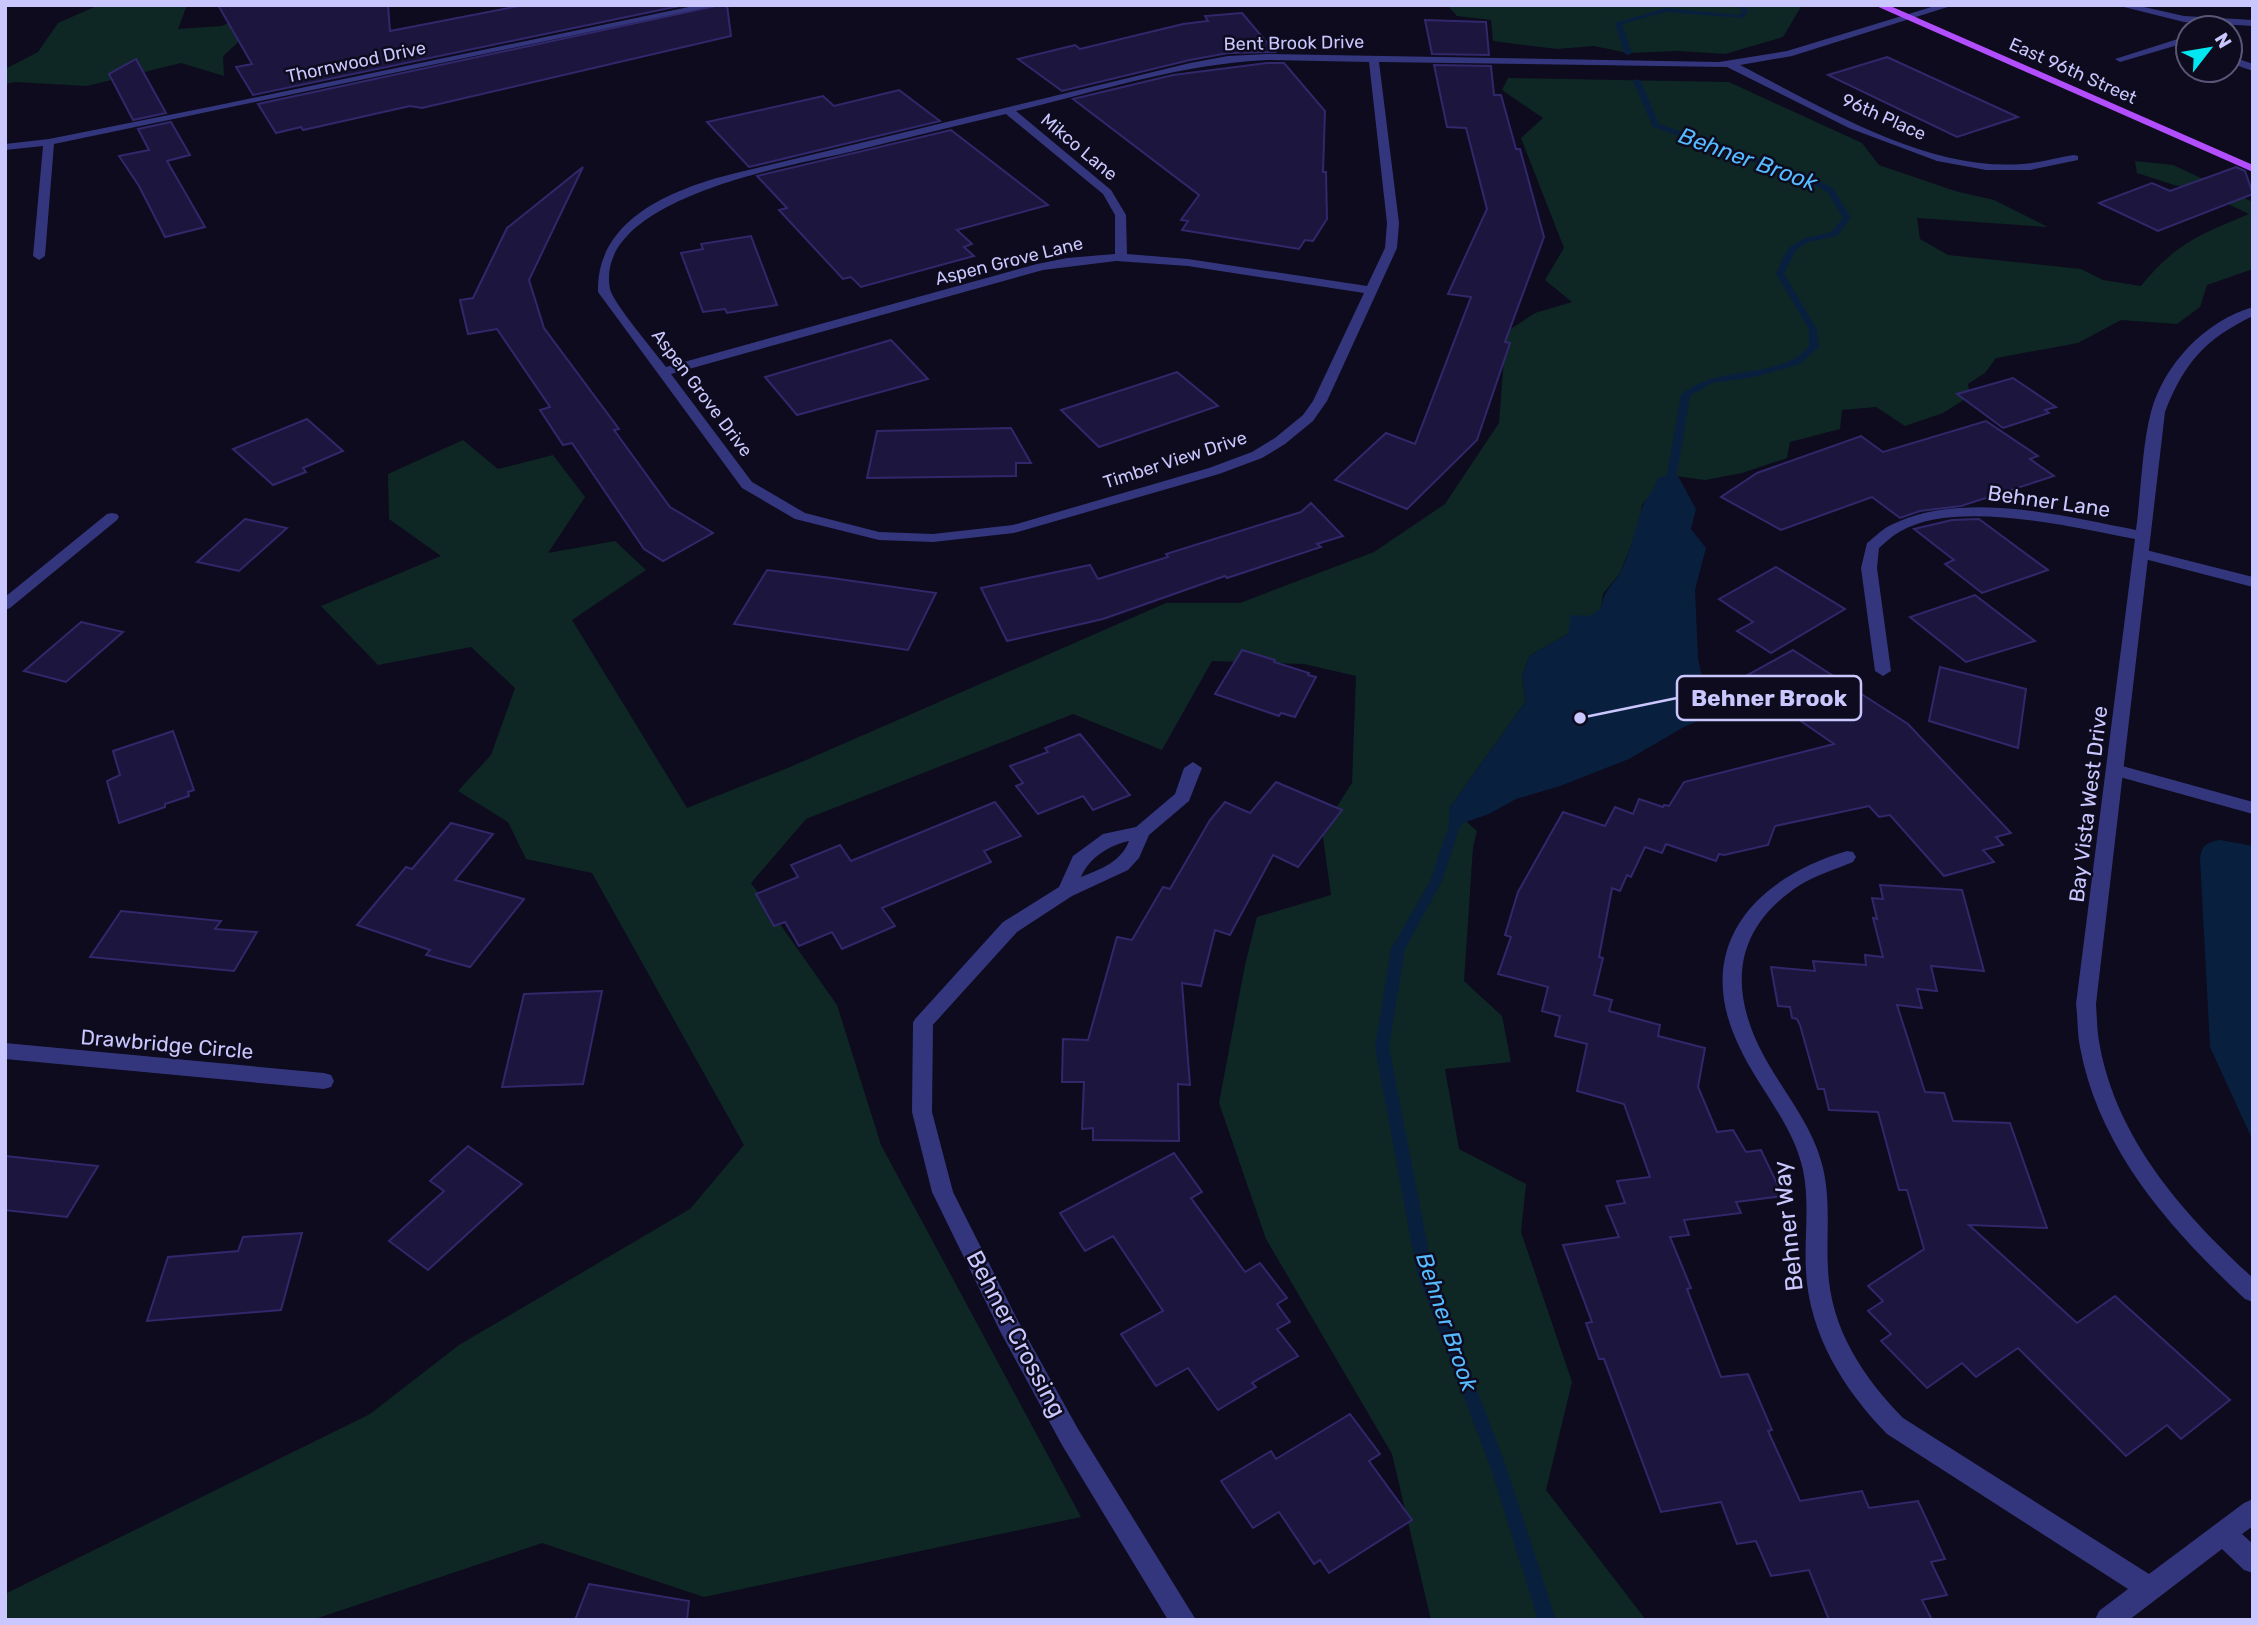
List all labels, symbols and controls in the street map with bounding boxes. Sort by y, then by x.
north arrow [2174,14,2244,84]
text: N [2210,29,2237,52]
street label: Bent Brook Drive [1224,31,1364,55]
street label: East 96th Street [2006,33,2140,109]
street label: Thornwood Drive [284,36,428,88]
street label: 96th Place [1839,89,1929,145]
street label: Mikco Lane [1036,109,1122,185]
water label: Behner Brook [1675,121,1822,197]
street label: Aspen Grove Lane [933,232,1085,290]
street label: Aspen Grove Drive [647,325,757,461]
street label: Timber View Drive [1100,426,1250,494]
street label: Behner Lane [1986,480,2112,522]
callout: Behner Brook [1677,676,1861,720]
text: Behner Brook [1691,684,1848,712]
street label: Bay Vista West Drive [2064,704,2112,904]
street label: Drawbridge Circle [80,1024,254,1064]
street label: Behner Way [1767,1159,1809,1293]
street label: Behner Crossing [960,1246,1072,1422]
water label: Behner Brook [1410,1249,1484,1396]

